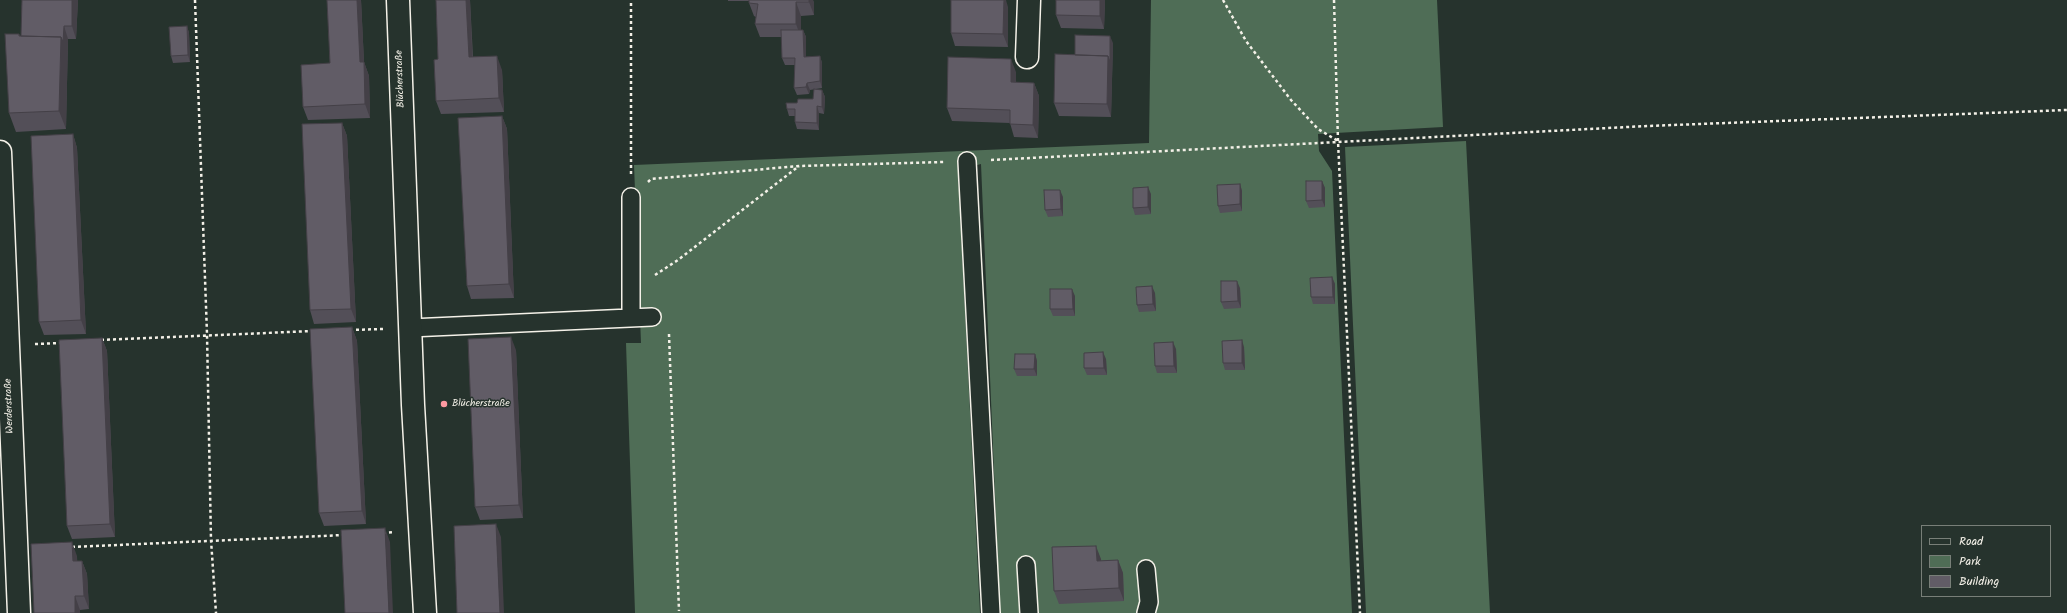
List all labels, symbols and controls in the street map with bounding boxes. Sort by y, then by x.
street label: Blücherstraße [394,50,408,108]
street label: Werderstraße [3,378,17,434]
place label: Blücherstraße [452,398,510,410]
marker: Blücherstraße [439,399,449,409]
legend [1921,525,2051,597]
text: Road [1959,532,1983,551]
text: Park [1959,552,1981,571]
text: Building [1959,572,1999,591]

